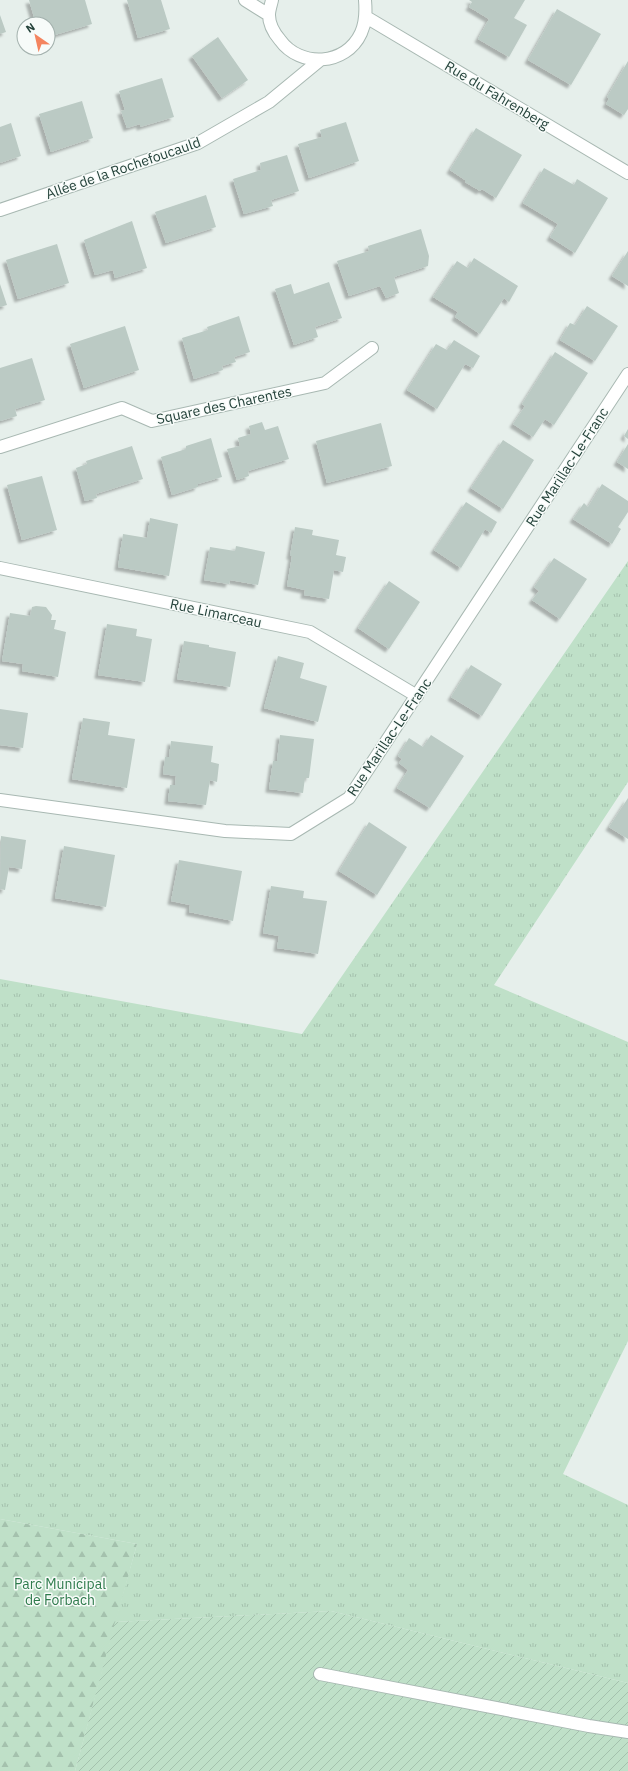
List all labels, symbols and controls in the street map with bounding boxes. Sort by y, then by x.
north arrow [16,16,56,56]
text: N [23,20,38,36]
street label: Rue du Fahrenberg [441,57,553,134]
street label: Allée de la Rochefoucauld [43,133,203,203]
street label: Square des Charentes [155,382,293,428]
street label: Rue Marillac-Le-Franc [522,404,612,530]
street label: Rue Limarceau [169,595,263,631]
street label: Rue Marillac-Le-Franc [343,675,435,799]
park label: Parc Municipal de Forbach [14,1575,106,1609]

